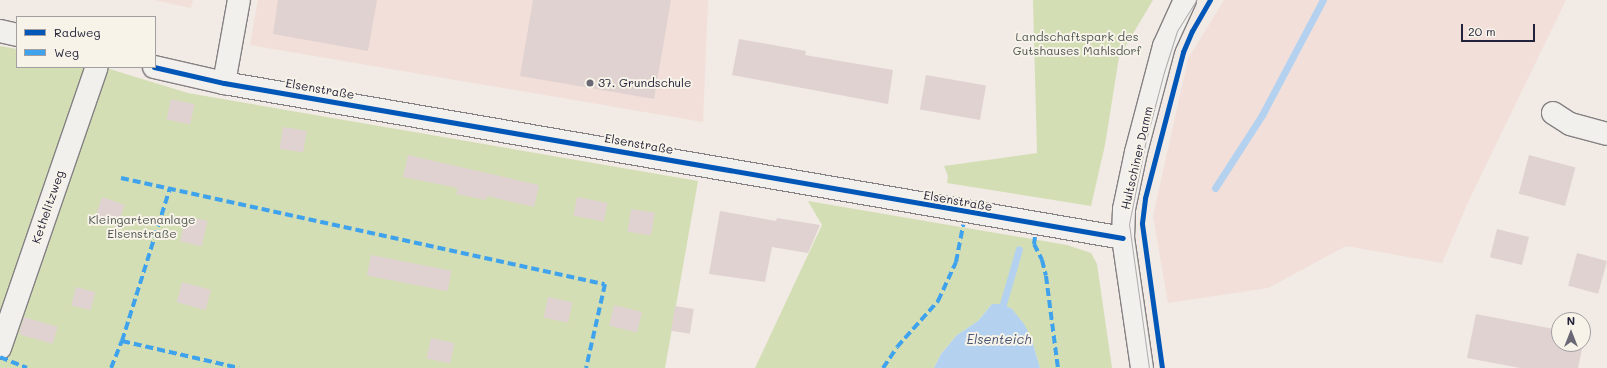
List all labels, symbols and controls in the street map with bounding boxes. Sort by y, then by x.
legend [16,16,156,68]
scale bar [1463,16,1537,42]
text: 20 m [1468,23,1496,39]
text: Radweg [54,24,100,40]
park label: Landschaftspark des Gutshauses Mahlsdorf [1013,30,1141,58]
text: Weg [54,44,79,60]
street label: Elsenstraße [285,76,355,102]
place label: 37. Grundschule [598,76,691,90]
marker: 37. Grundschule [585,78,595,88]
street label: Hultschiner Damm [1118,105,1156,211]
street label: Elsenstraße [604,131,674,157]
street label: Kethelitzweg [29,168,67,246]
street label: Elsenstraße [923,188,993,214]
park label: Kleingartenanlage Elsenstraße [89,213,195,241]
north arrow [1551,312,1591,352]
text: N [1567,313,1575,328]
water label: Elsenteich [967,331,1031,347]

